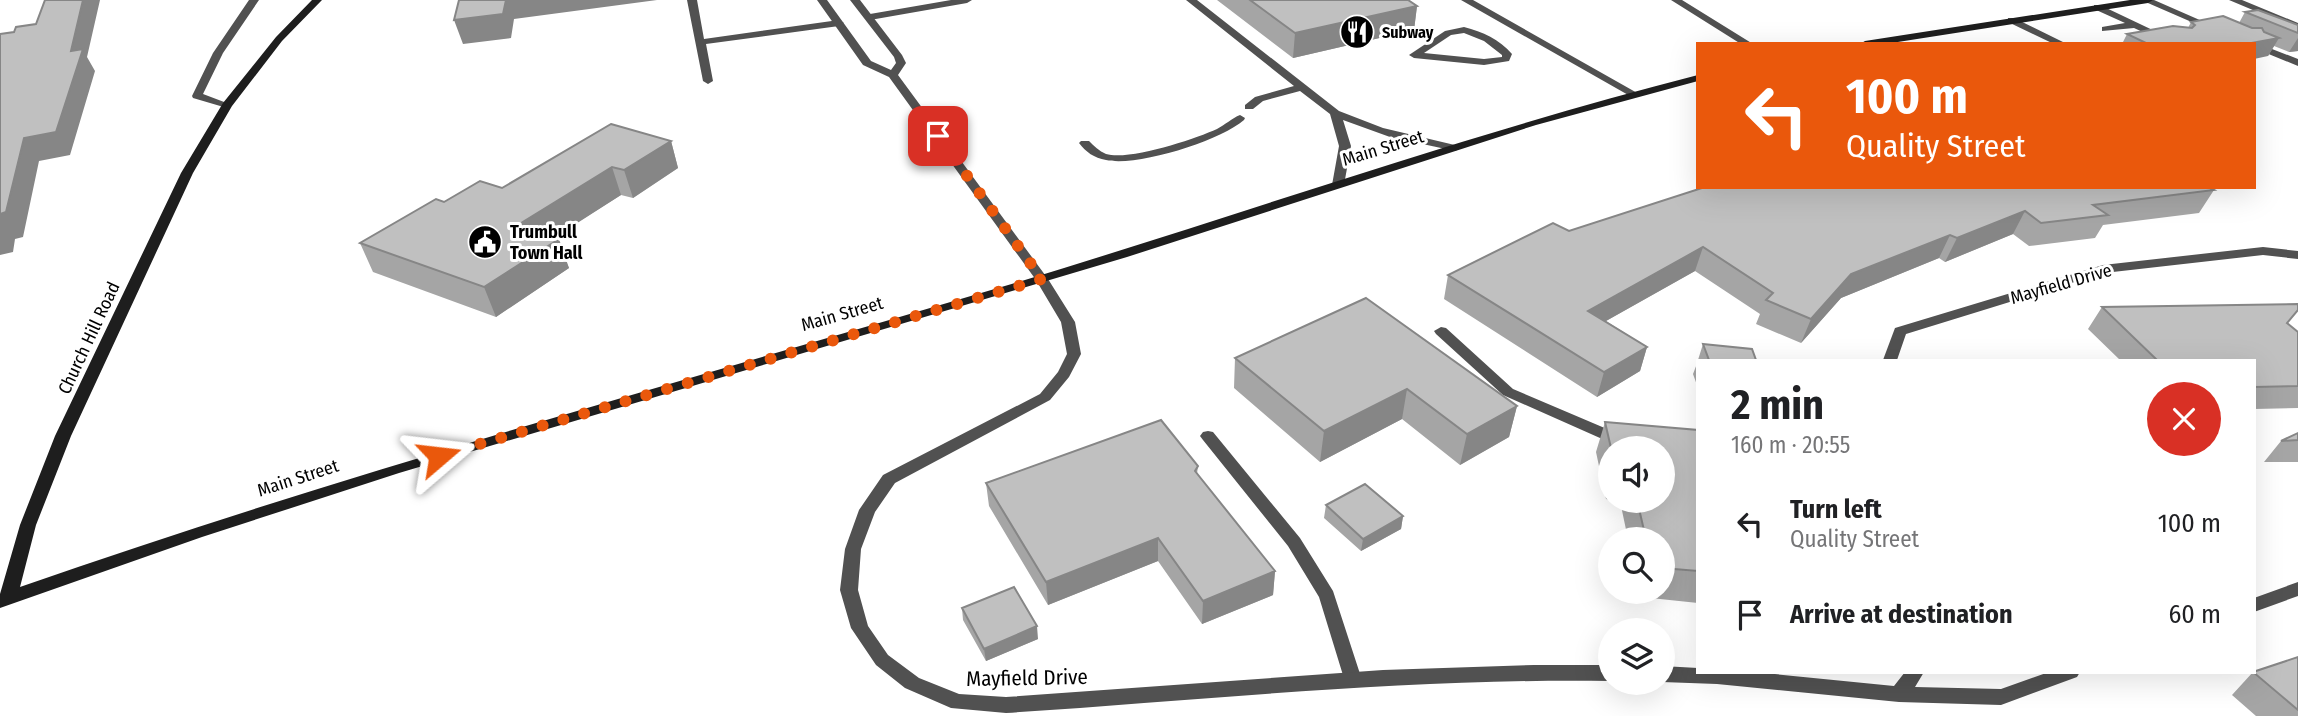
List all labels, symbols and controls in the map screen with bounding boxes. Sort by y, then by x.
restaurant icon: Subway [1338,13,1376,51]
place label: Subway [1382,23,1434,42]
text: 100 m [1846,67,1968,126]
icon: left [1731,70,1822,161]
pin [908,106,968,166]
icon: arrive [919,117,957,155]
street label: Main Street [1340,125,1427,171]
text: Quality Street [1846,127,2026,165]
place label: Trumbull Town Hall [510,221,582,264]
public building icon: Trumbull Town Hall [466,223,504,261]
street label: Mayfield Drive [2008,259,2114,309]
street label: Church Hill Road [53,278,125,398]
street label: Main Street [799,292,886,336]
text: 2 min [1731,380,1824,430]
button: close [2147,382,2221,456]
position arrow [402,419,476,493]
text: 160 m · 20:55 [1731,431,1850,459]
map controls [1598,436,1675,695]
button: sound [1598,436,1675,513]
street label: Main Street [255,455,342,501]
text: Turn left [1790,494,1882,525]
icon: left [1731,505,1769,543]
text: 100 m [2158,508,2221,539]
text: Quality Street [1790,525,1919,553]
button: search [1598,527,1675,604]
icon: arrive [1731,596,1769,634]
text: Arrive at destination [1790,599,2013,630]
text: 60 m [2168,599,2221,630]
button: layers [1598,618,1675,695]
street label: Mayfield Drive [966,664,1088,692]

